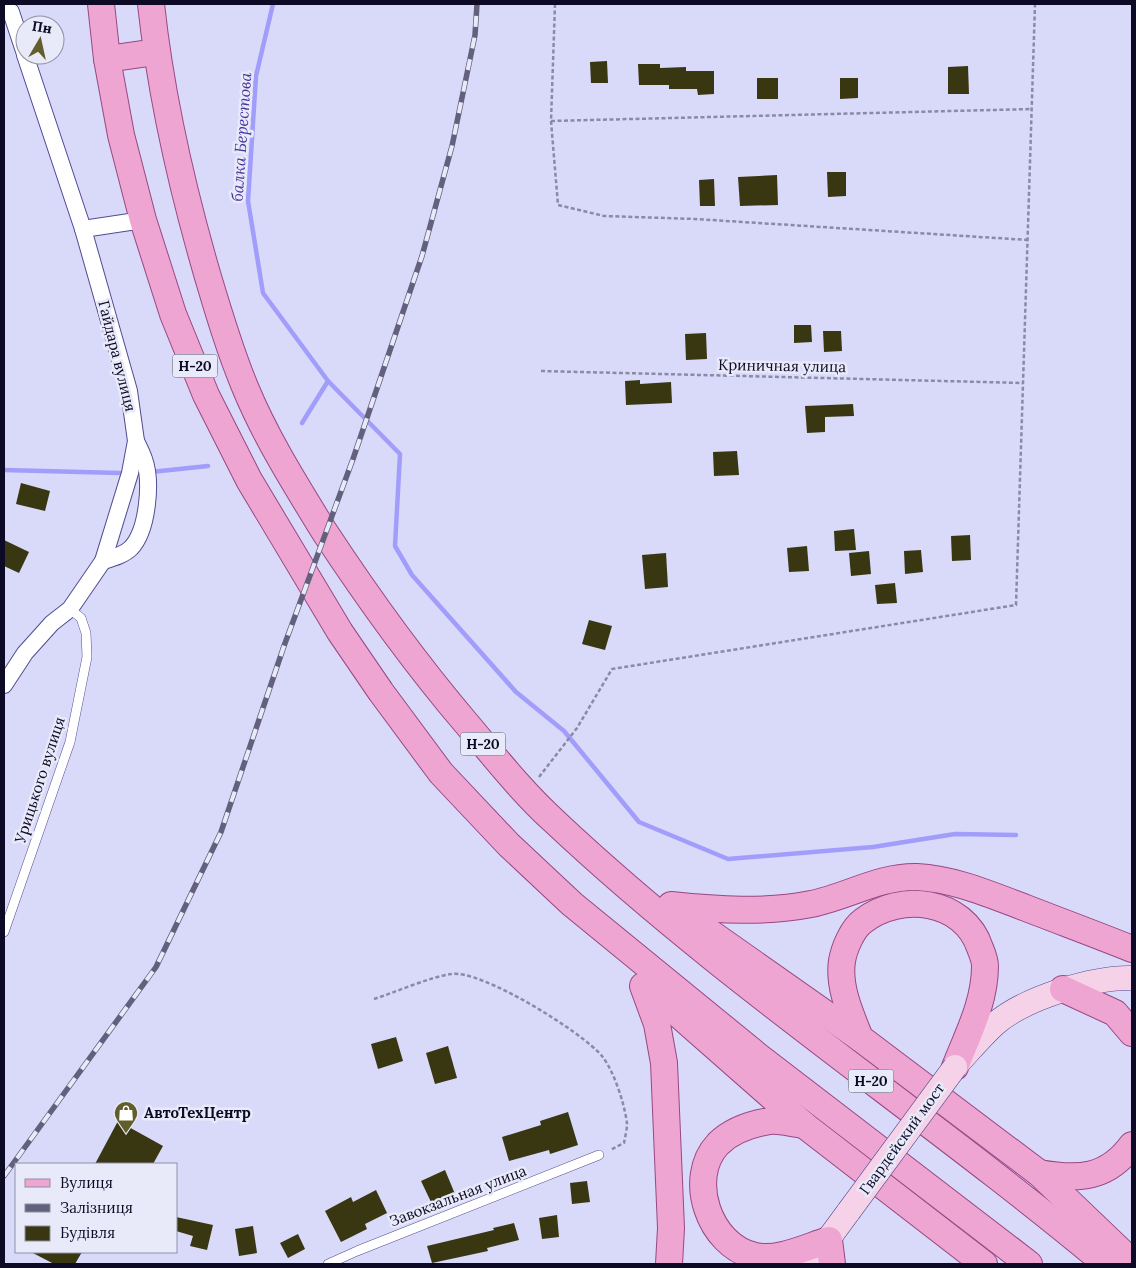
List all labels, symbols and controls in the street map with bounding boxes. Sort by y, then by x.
north arrow [15,15,65,65]
text: Пн [31,17,53,38]
water label: балка Берестова [227,72,255,202]
street label: Гайдара вулиця [94,298,140,413]
road number: Н-20 [172,354,218,378]
street label: Криничная улица [718,355,846,376]
street label: Урицького вулиця [10,714,69,846]
road number: Н-20 [460,732,506,756]
road number: Н-20 [848,1070,894,1092]
street label: Гвардейский мост [855,1079,949,1198]
shop icon: АвтоТехЦентр [113,1100,139,1134]
place label: АвтоТехЦентр [144,1103,251,1122]
street label: Завокзальная улица [387,1161,529,1230]
legend [15,1163,178,1253]
text: Вулиця [60,1173,113,1192]
text: Залізниця [60,1198,133,1217]
text: Будівля [60,1223,115,1242]

